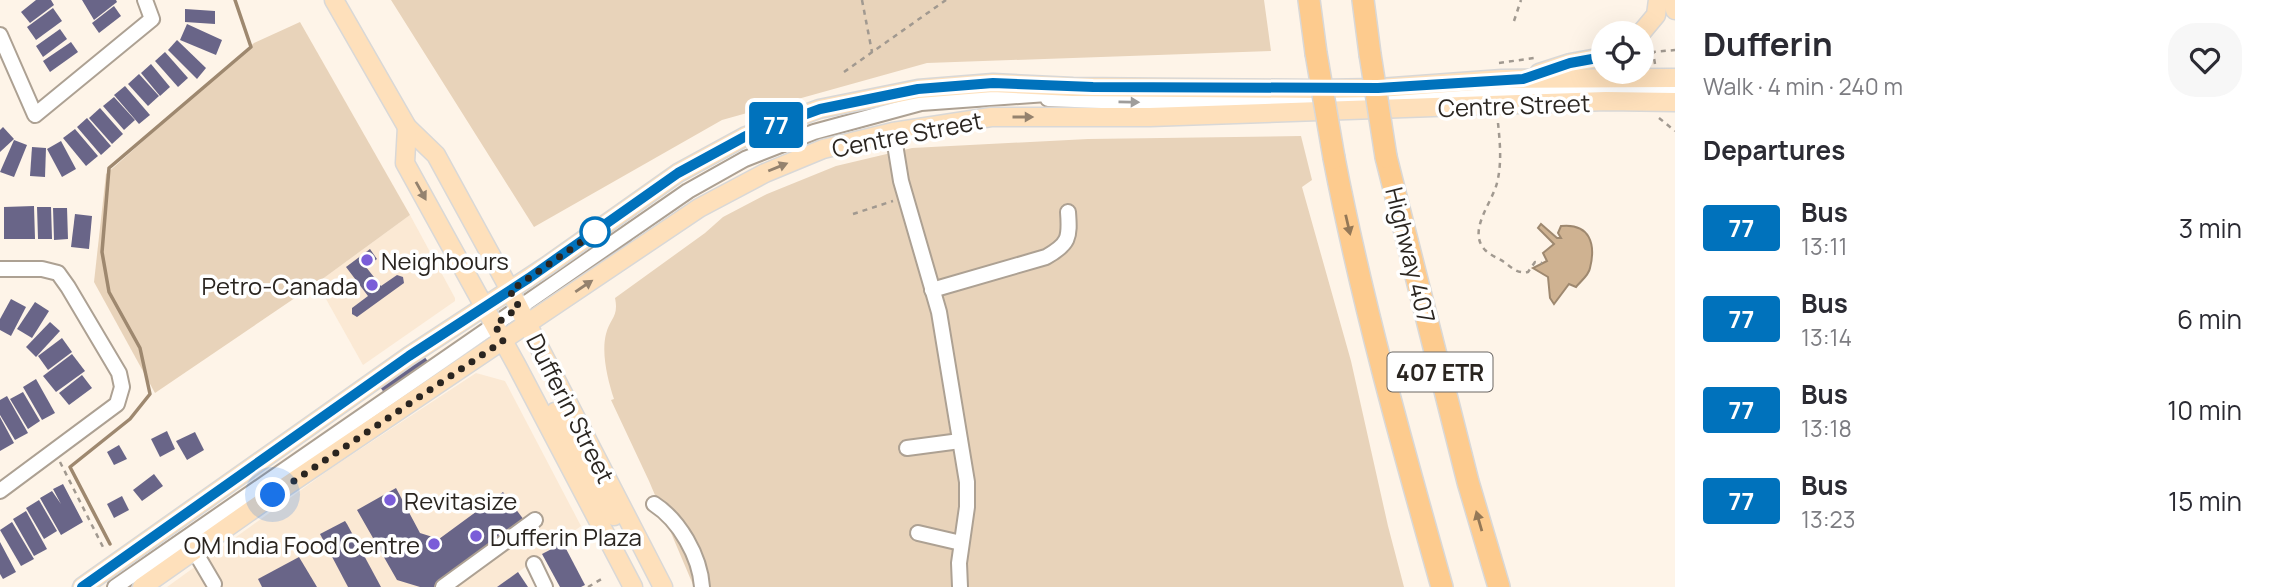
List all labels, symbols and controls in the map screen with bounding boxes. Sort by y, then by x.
map controls [1591,21,1654,84]
button: locate [1591,21,1654,84]
text: Dufferin [1703,21,1833,66]
button: heart [2168,23,2242,97]
text: Walk · 4 min · 240 m [1703,70,1903,102]
street label: Centre Street [1437,86,1591,124]
one-way arrow [1118,96,1140,108]
line badge: 77 [744,102,808,148]
street label: Centre Street [829,103,985,165]
text: 77 [763,108,789,141]
one-way arrow [1012,111,1034,123]
text: Departures [1703,132,1845,168]
one-way arrow [768,162,789,173]
one-way arrow [415,182,427,201]
street label: Highway 407 [1378,184,1444,326]
text: Bus [1801,194,1848,230]
text: 3 min [2179,210,2242,246]
text: 77 [1729,211,1754,244]
one-way arrow [1342,214,1353,236]
unlabelled marker [580,217,610,247]
text: 13:11 [1801,230,1848,262]
place label: Neighbours [381,244,509,277]
marker: Neighbours [359,252,375,268]
place label: Petro-Canada [202,269,358,302]
marker: Petro-Canada [364,277,380,293]
one-way arrow [575,279,593,293]
text: Bus [1801,285,1848,321]
text: 6 min [2177,301,2242,337]
text: 77 [1729,302,1754,335]
text: 13:14 [1801,321,1852,353]
street label: Dufferin Street [519,328,623,488]
road number: 407 ETR [1388,352,1492,392]
text: Bus [1801,376,1848,412]
text: 10 min [2167,392,2242,428]
text: 77 [1729,393,1754,426]
text: 13:18 [1801,412,1852,444]
text: Bus [1801,467,1848,503]
your location [255,477,290,512]
text: 15 min [2168,483,2242,519]
place label: Revitasize [404,484,517,517]
text: 77 [1729,484,1754,517]
marker: Revitasize [382,492,398,508]
text: 13:23 [1801,503,1855,535]
one-way arrow [1474,511,1484,532]
place label: Dufferin Plaza [490,520,642,553]
place label: OM India Food Centre [184,528,420,561]
marker: Dufferin Plaza [468,528,484,544]
marker: OM India Food Centre [426,536,442,552]

